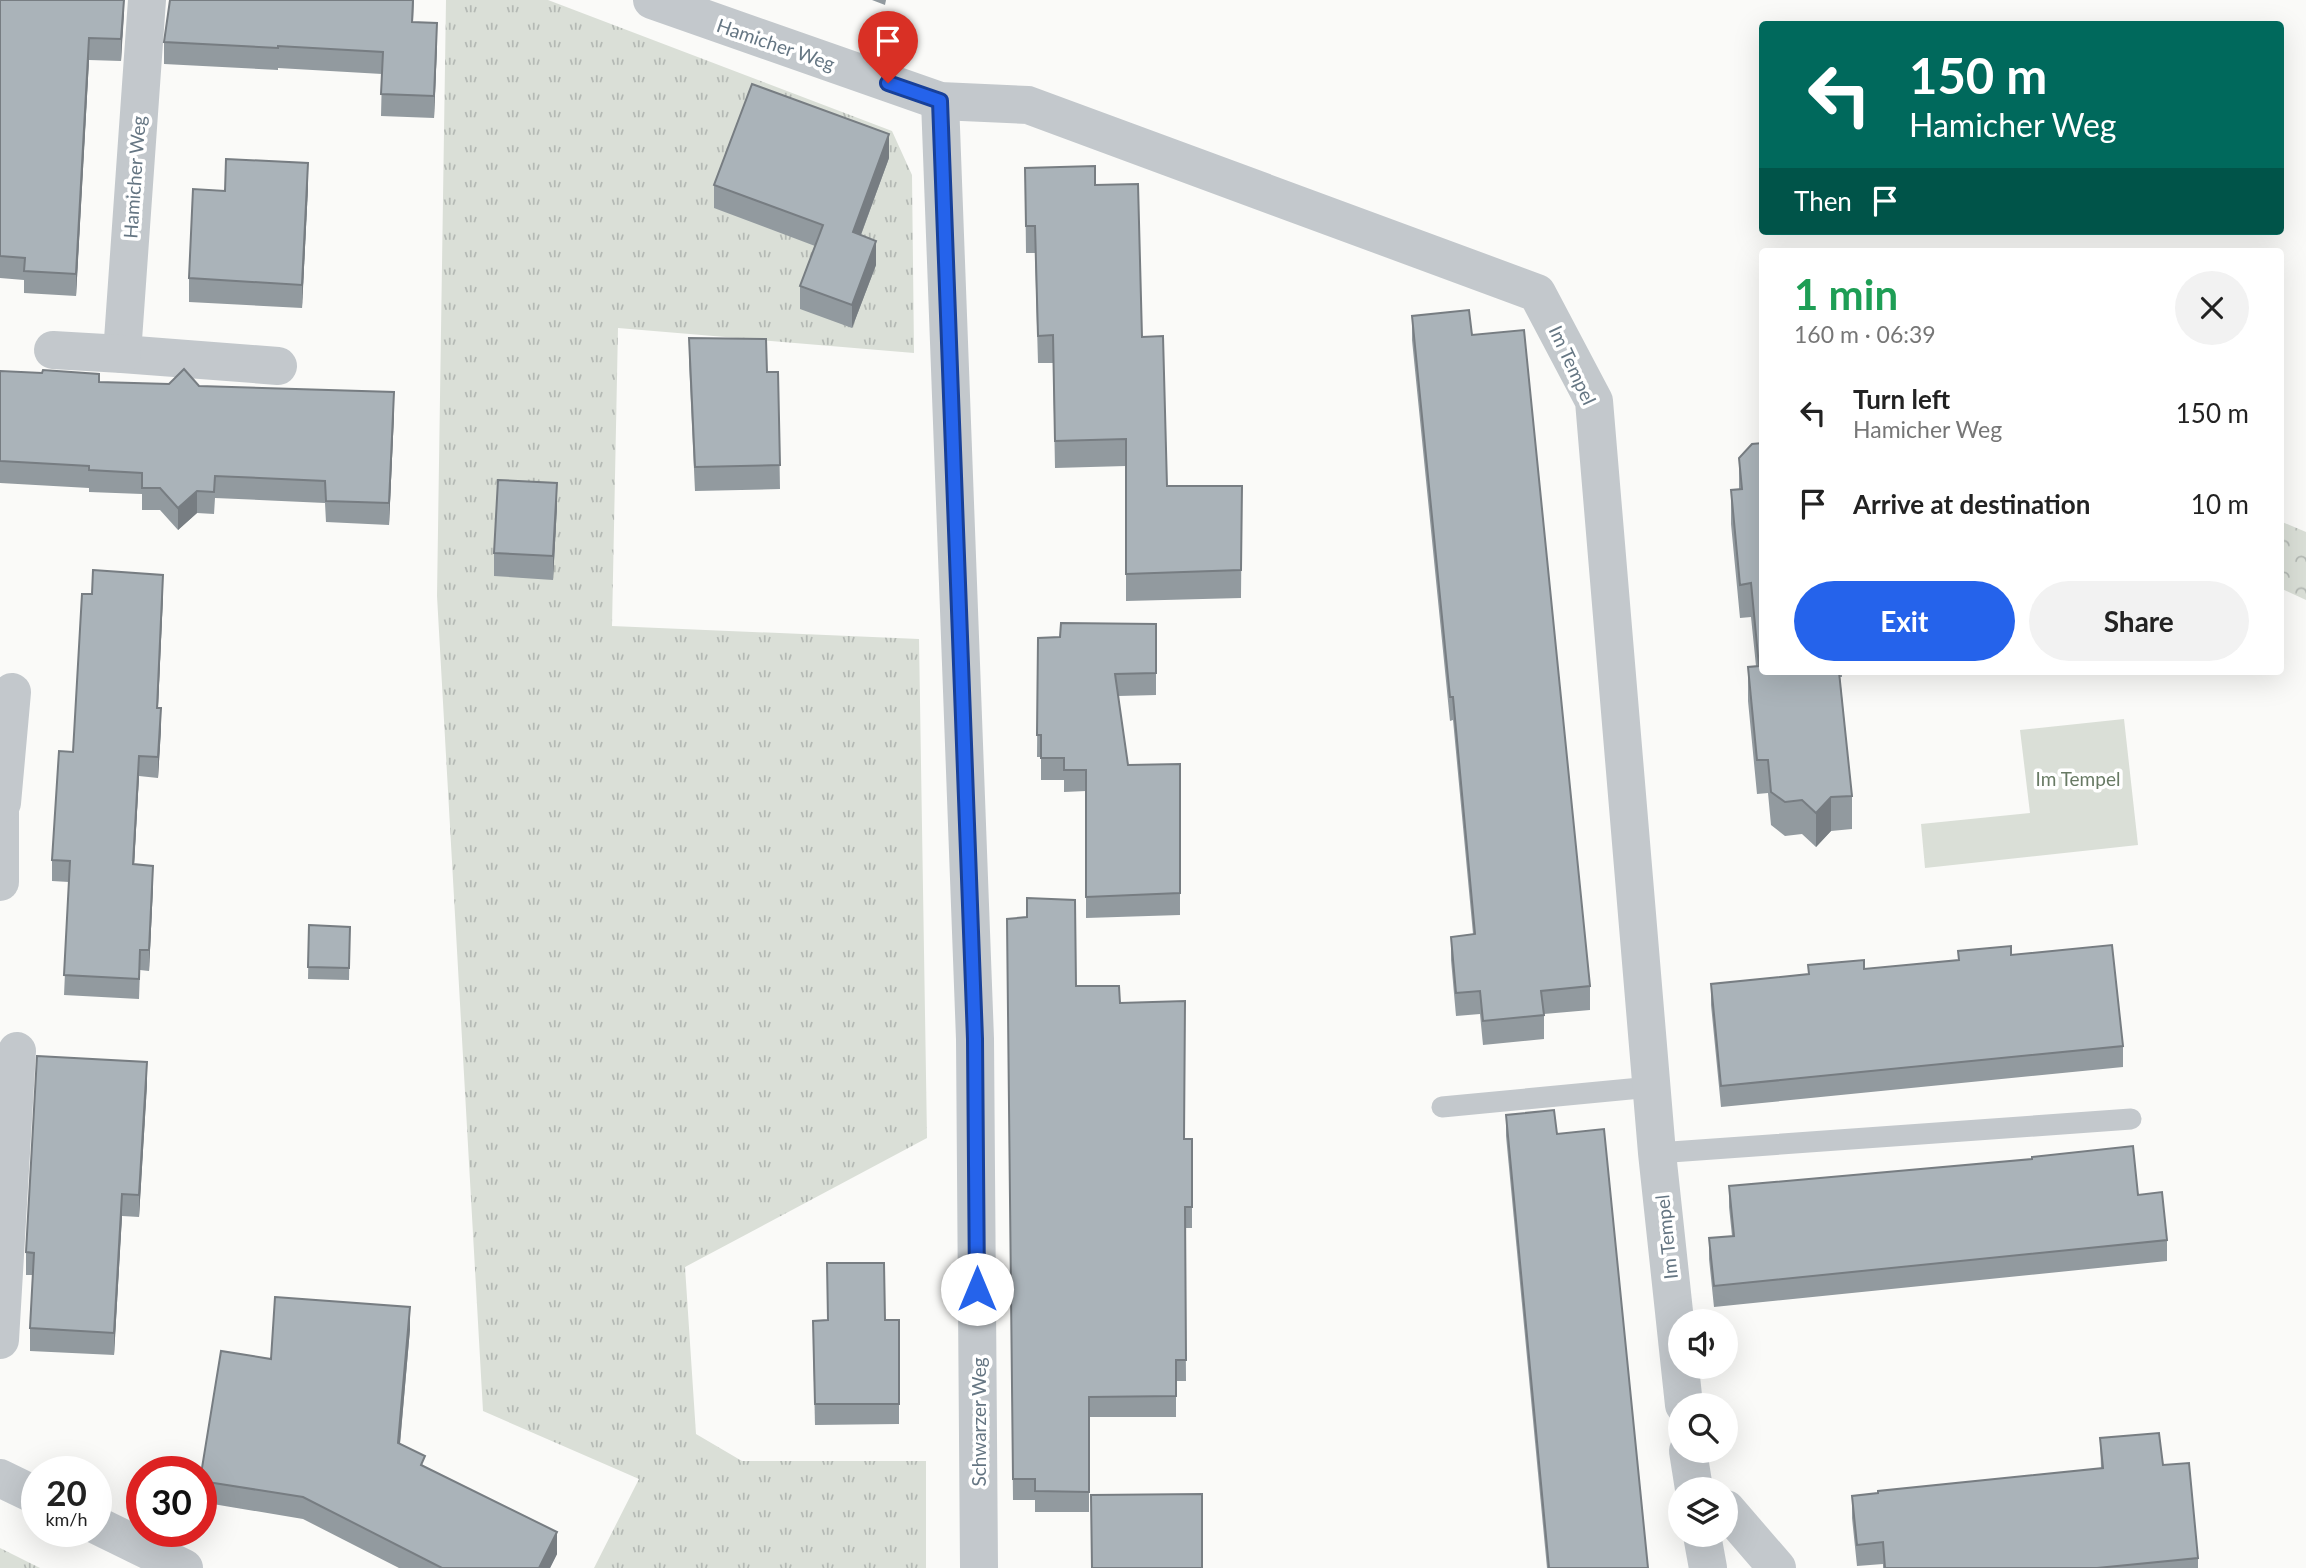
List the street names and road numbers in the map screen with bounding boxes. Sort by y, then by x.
street label: Hamicher Weg [714,13,838,75]
street label: Hamicher Weg [118,115,150,239]
street label: Im Tempel [1545,322,1601,408]
street label: Im Tempel [1650,1194,1682,1280]
street label: Schwarzer Weg [967,1357,990,1487]

